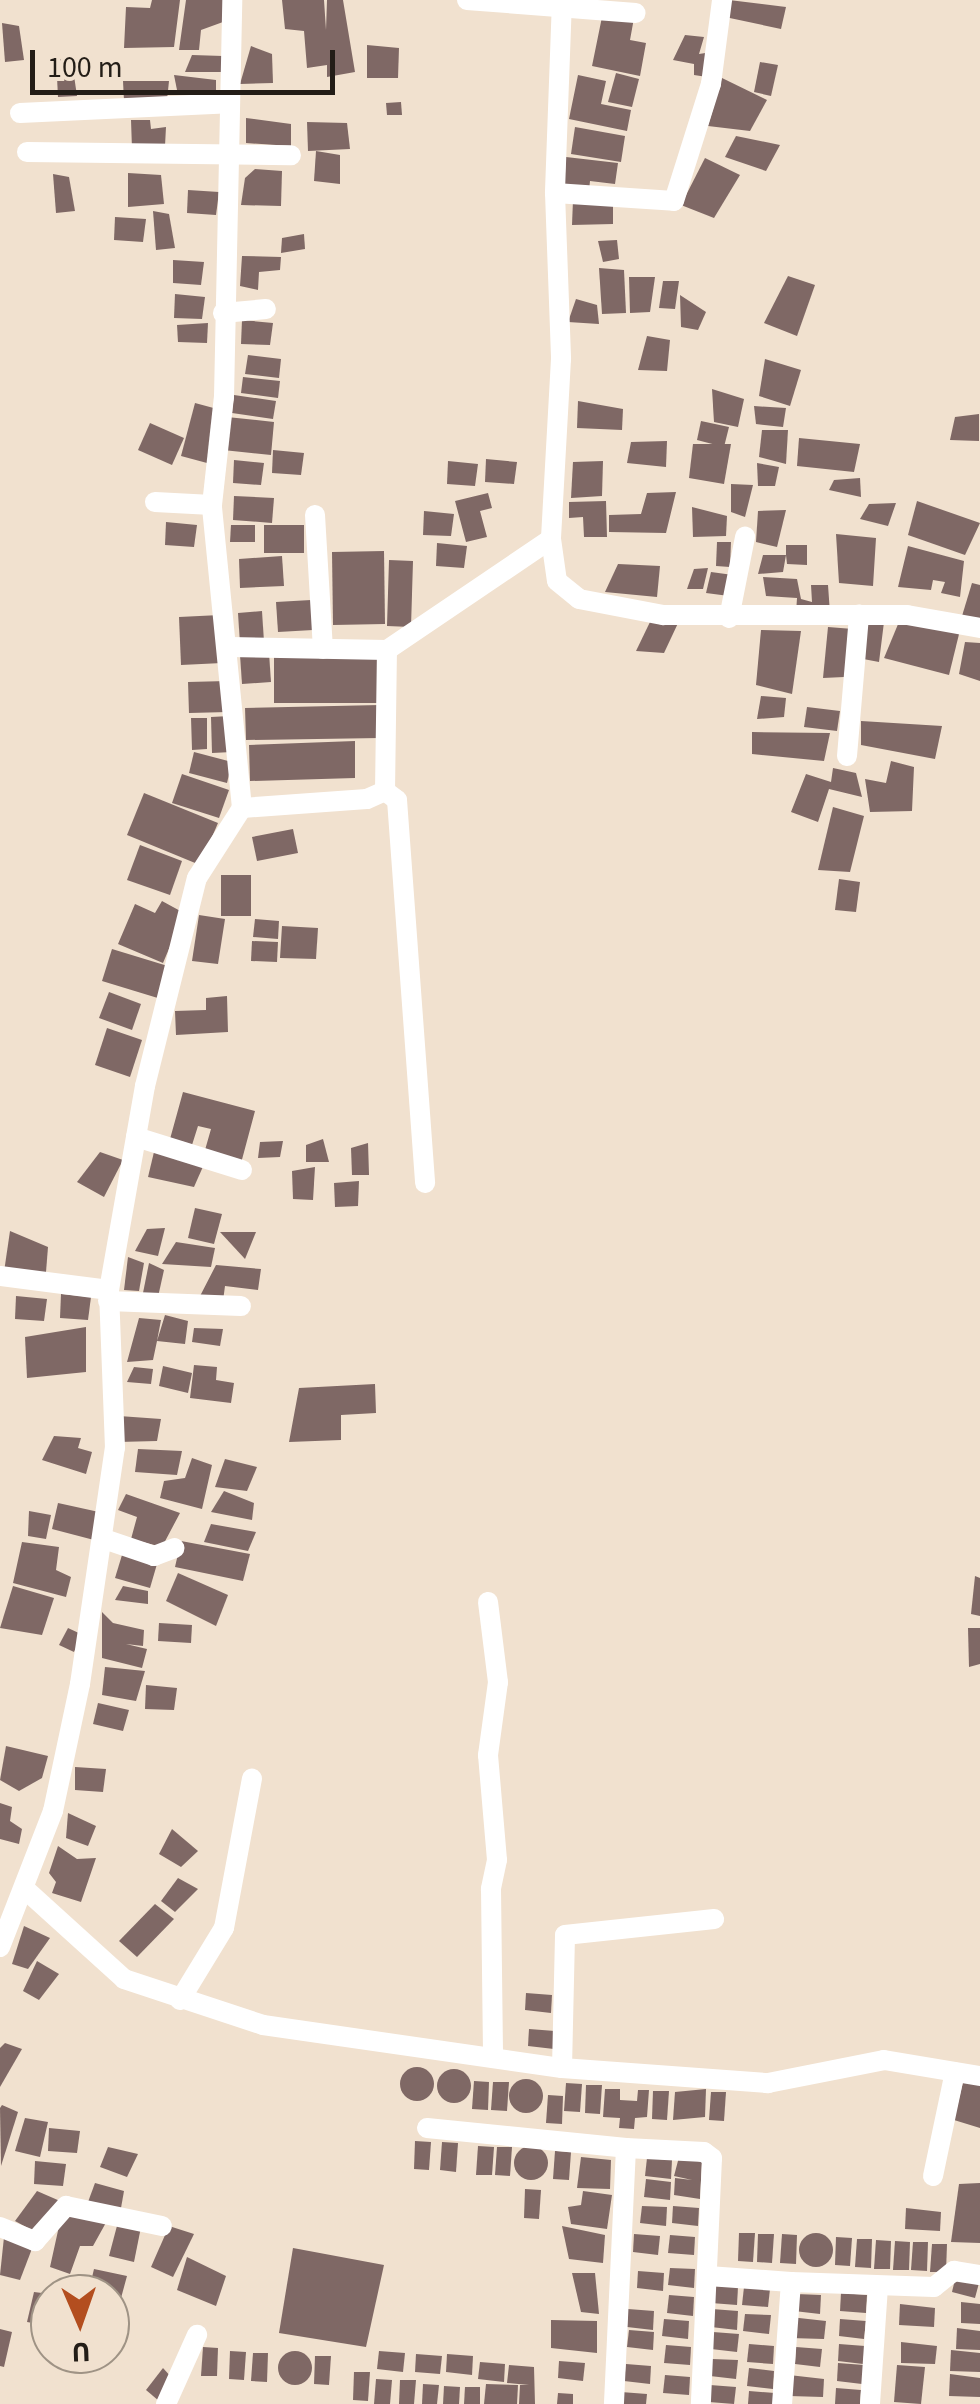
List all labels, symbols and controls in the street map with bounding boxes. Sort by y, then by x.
scale bar [35,30,340,92]
text: 100 m [47,46,123,89]
north arrow [30,2274,130,2374]
text: U [71,2332,91,2372]

